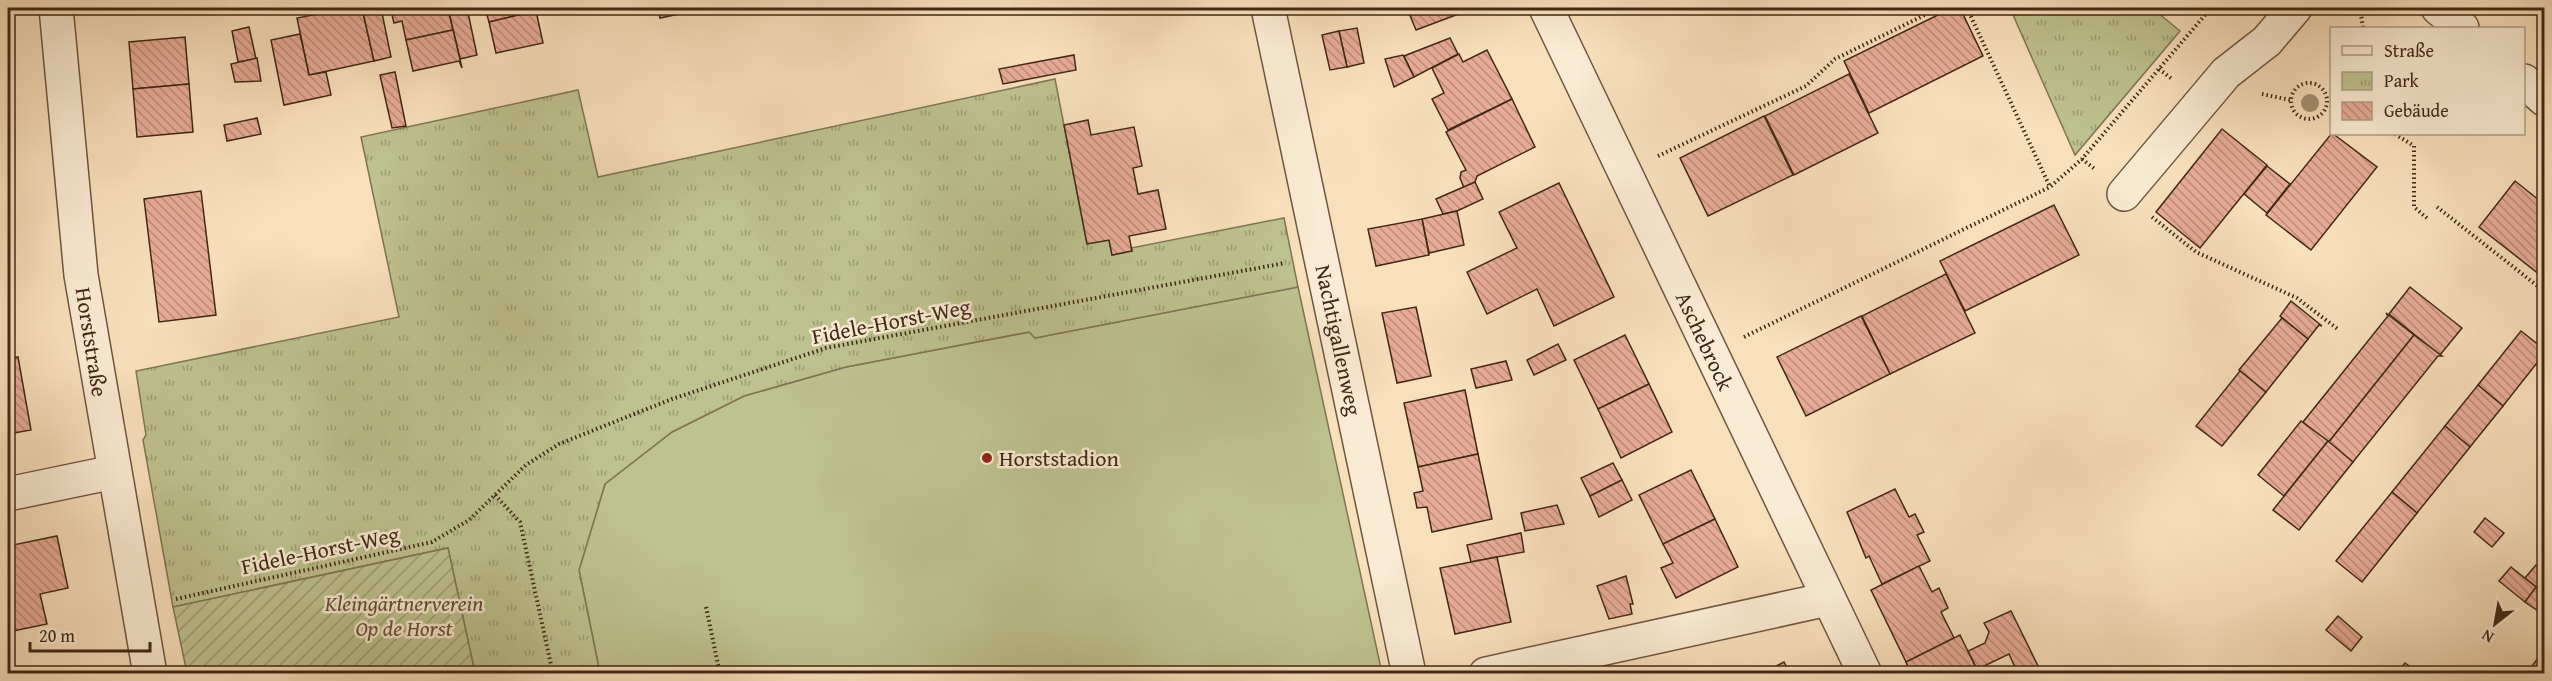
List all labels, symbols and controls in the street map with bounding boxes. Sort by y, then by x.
legend [2330,27,2525,135]
text: Straße [2384,37,2434,64]
text: Park [2384,67,2420,94]
text: Gebäude [2384,97,2449,124]
street label: Nachtigallenweg [1307,262,1371,418]
street label: Horststraße [68,285,116,399]
street label: Aschebrock [1668,286,1742,397]
street label: Fidele-Horst-Weg [809,290,973,352]
place label: Horststadion [999,442,1119,474]
marker: Horststadion [980,451,994,465]
street label: Fidele-Horst-Weg [238,518,402,582]
park label: Kleingärtnerverein Op de Horst [324,587,483,644]
north arrow [2465,594,2525,654]
scale bar [30,615,150,653]
text: 20 m [39,622,75,649]
text: N [2476,624,2498,650]

